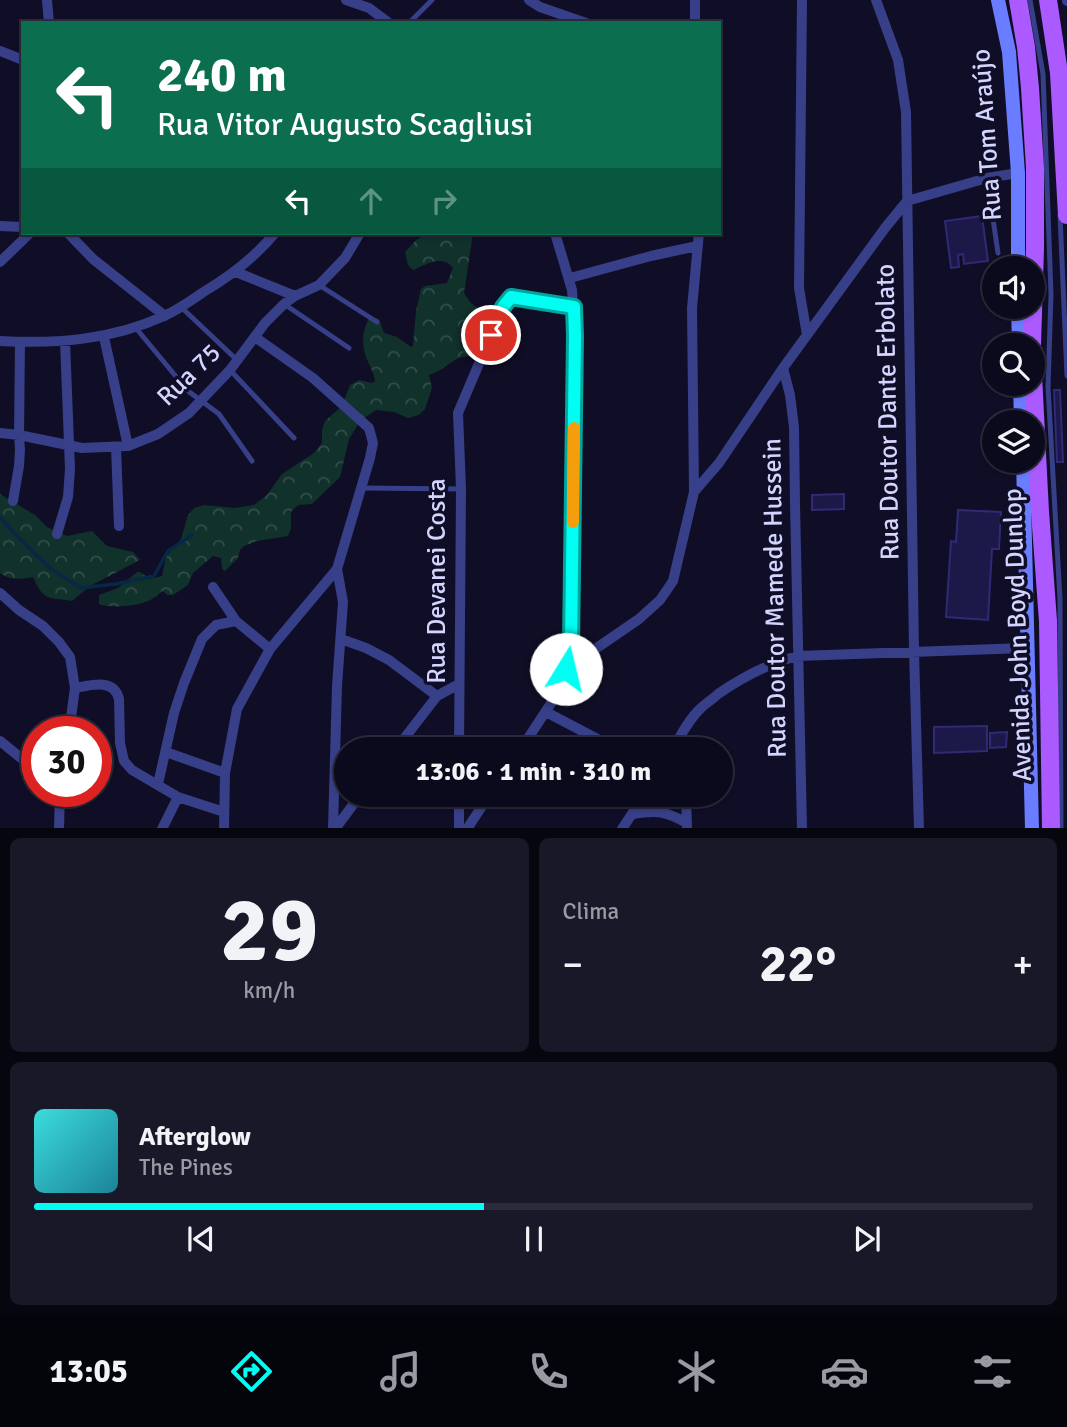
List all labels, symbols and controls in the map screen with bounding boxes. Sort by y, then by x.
text: 240 m [157,45,287,105]
street label: Rua Tom Araújo [965,48,1009,222]
icon: left [42,49,133,140]
text: Rua Vitor Augusto Scagliusi [157,105,533,144]
icon: left [279,182,317,220]
icon: ahead [352,182,390,220]
icon: right [425,182,463,220]
map controls [982,256,1045,473]
button: sound [982,256,1045,319]
street label: Rua Doutor Dante Erbolato [869,264,907,560]
pin [461,305,521,365]
icon: arrive [472,316,510,354]
button: search [982,333,1045,396]
street label: Rua 75 [150,337,228,413]
button: layers [982,410,1045,473]
street label: Rua Doutor Mamede Hussein [756,438,794,758]
street label: Rua Devanei Costa [421,478,453,684]
street label: Avenida John Boyd Dunlop [997,488,1039,782]
position arrow [529,632,603,706]
speed limit sign: 30 [21,716,112,807]
text: 13:06 · 1 min · 310 m [416,756,651,788]
text: 29 [220,874,318,987]
text: Clima [563,897,619,926]
text: 22° [759,932,836,996]
text: − [563,941,583,988]
text: + [1012,941,1033,988]
text: km/h [243,976,295,1005]
text: Afterglow [139,1121,251,1153]
text: The Pines [139,1153,233,1182]
icon: previous [182,1220,220,1258]
icon: pause [515,1220,553,1258]
icon: next [848,1220,886,1258]
icon: directions [227,1347,276,1396]
icon: music [376,1347,425,1396]
icon: phone [524,1347,573,1396]
icon: climate [672,1347,721,1396]
icon: car [820,1347,869,1396]
icon: filters [968,1347,1017,1396]
text: 13:05 [50,1352,128,1391]

